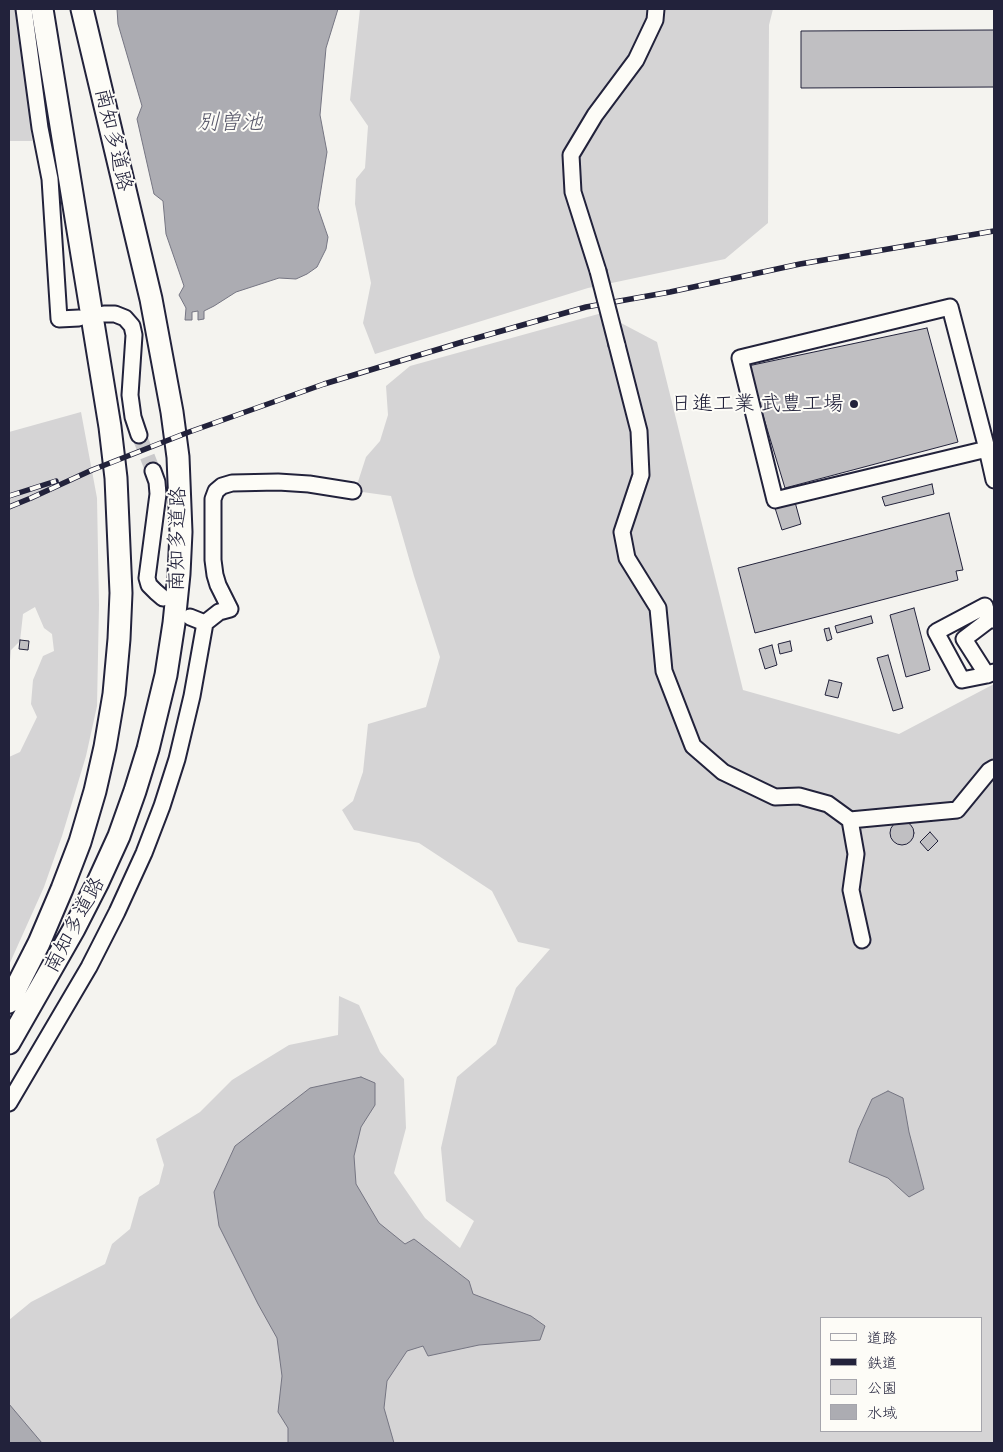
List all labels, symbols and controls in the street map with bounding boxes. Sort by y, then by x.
street label: 南知多道路 [89,86,137,194]
water label: 別曽池 [197,110,263,136]
place label: 日進工業 武豊工場 [671,391,844,417]
marker: 日進工業 武豊工場 [848,398,860,410]
street label: 南知多道路 [164,486,192,592]
street label: 南知多道路 [39,873,111,977]
legend [820,1317,983,1432]
text: 道路 [867,1329,897,1348]
text: 鉄道 [867,1354,897,1373]
text: 公園 [867,1379,897,1398]
text: 水域 [867,1404,897,1423]

